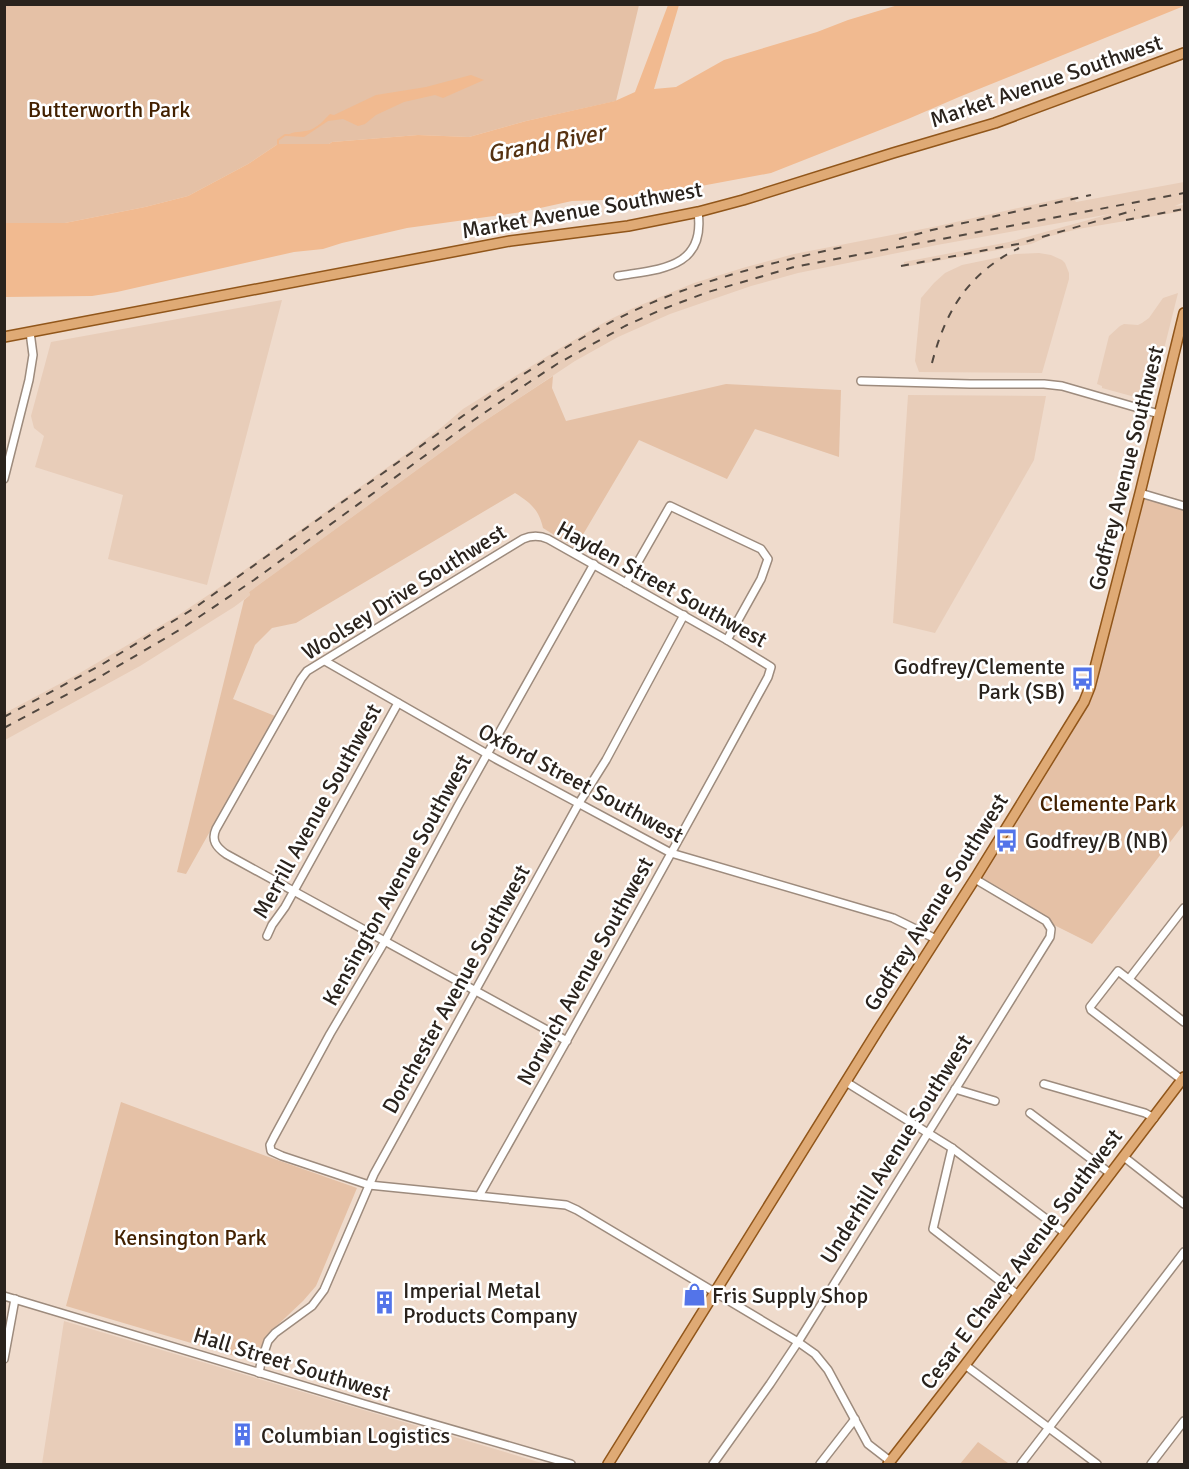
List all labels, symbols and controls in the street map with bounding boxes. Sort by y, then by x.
street label: Market Avenue Southwest [926,28,1166,133]
park label: Butterworth Park [28,96,190,123]
water label: Grand River [484,116,611,169]
street label: Market Avenue Southwest [460,175,705,244]
street label: Godfrey Avenue Southwest [1083,343,1170,593]
street label: Hayden Street Southwest [552,515,772,653]
street label: Woolsey Drive Southwest [297,518,511,666]
place label: Godfrey/Clemente Park (SB) [894,653,1065,705]
bus stop icon: Godfrey/Clemente Park (SB) [1070,666,1096,692]
street label: Merrill Avenue Southwest [247,699,387,923]
street label: Oxford Street Southwest [474,717,689,849]
street label: Kensington Avenue Southwest [316,749,478,1010]
street label: Godfrey Avenue Southwest [858,788,1014,1016]
park label: Clemente Park [1040,790,1176,817]
bus stop icon: Godfrey/B (NB) [994,827,1020,853]
place label: Godfrey/B (NB) [1025,827,1168,854]
street label: Norwich Avenue Southwest [511,852,659,1090]
street label: Dorchester Avenue Southwest [376,860,536,1118]
street label: Underhill Avenue Southwest [814,1029,978,1269]
street label: Cesar E Chavez Avenue Southwest [914,1123,1128,1395]
park label: Kensington Park [113,1224,267,1251]
place label: Imperial Metal Products Company [403,1277,578,1329]
shop icon: Fris Supply Shop [681,1282,707,1308]
place label: Fris Supply Shop [712,1282,868,1309]
building icon: Imperial Metal Products Company [372,1290,398,1316]
street label: Hall Street Southwest [190,1321,394,1407]
building icon: Columbian Logistics [230,1422,256,1448]
place label: Columbian Logistics [261,1422,450,1449]

